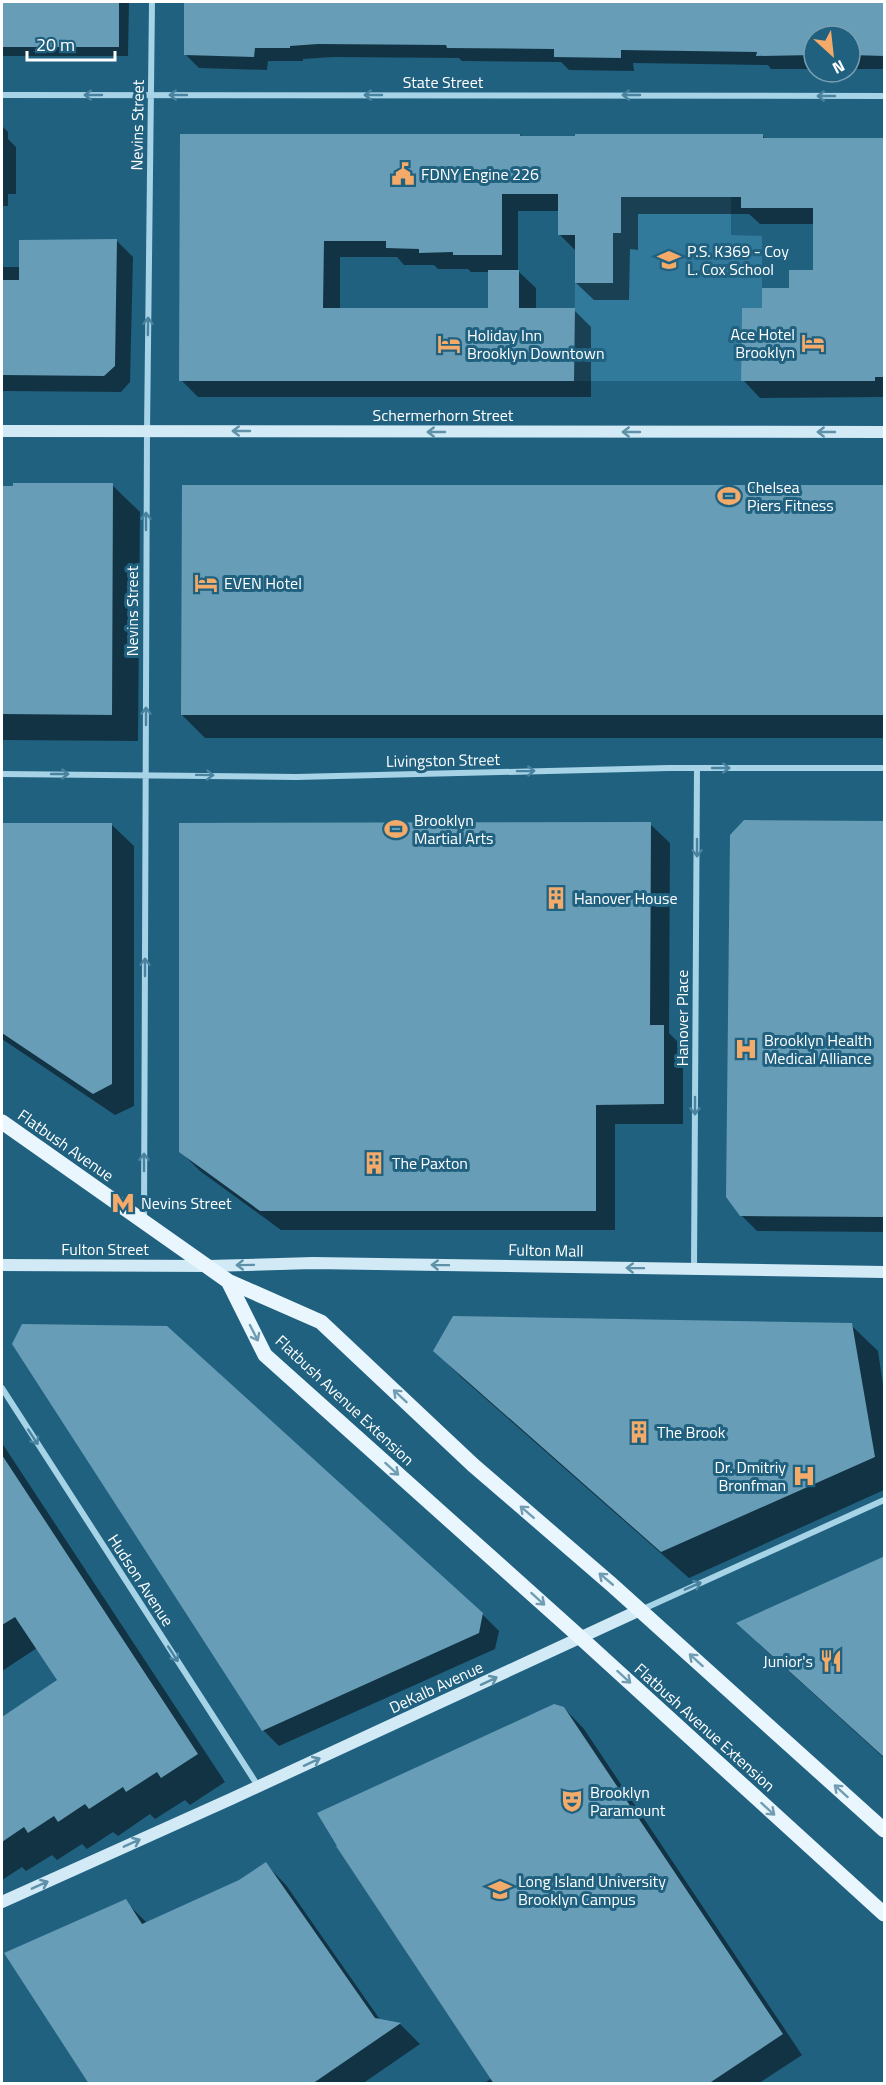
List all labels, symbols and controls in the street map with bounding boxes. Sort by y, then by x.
scale bar [27,24,116,62]
north arrow [802,24,862,84]
text: 20 m [36,31,75,58]
text: N [828,54,849,81]
street label: State Street [403,70,484,94]
street label: Nevins Street [124,79,150,171]
one-way arrow [84,89,104,101]
one-way arrow [169,89,189,101]
one-way arrow [364,89,384,101]
one-way arrow [622,89,642,101]
one-way arrow [817,90,837,102]
public building icon: FDNY Engine 226 [390,161,416,187]
place label: FDNY Engine 226 [421,162,539,186]
place label: P.S. K369 - Coy L. Cox School [687,239,789,281]
school or university icon: P.S. K369 - Coy L. Cox School [656,247,682,273]
one-way arrow [142,316,154,336]
place label: Ace Hotel Brooklyn [731,322,795,364]
place label: Holiday Inn Brooklyn Downtown [467,323,605,365]
hotel icon: Ace Hotel Brooklyn [800,330,826,356]
hotel icon: Holiday Inn Brooklyn Downtown [436,331,462,357]
street label: Schermerhorn Street [373,403,514,427]
one-way arrow [232,425,252,437]
one-way arrow [427,426,447,438]
one-way arrow [622,426,642,438]
one-way arrow [817,426,837,438]
place label: Chelsea Piers Fitness [747,475,834,517]
sports icon: Chelsea Piers Fitness [716,483,742,509]
one-way arrow [140,511,152,531]
street label: Nevins Street [120,565,144,656]
hotel icon: EVEN Hotel [193,570,219,596]
place label: EVEN Hotel [224,571,302,595]
one-way arrow [140,706,151,726]
street label: Livingston Street [386,747,501,773]
one-way arrow [711,762,731,774]
one-way arrow [516,766,536,777]
one-way arrow [49,768,69,780]
one-way arrow [195,770,215,781]
place label: Brooklyn Martial Arts [414,808,493,850]
sports icon: Brooklyn Martial Arts [383,816,409,842]
one-way arrow [691,837,703,857]
building icon: Hanover House [543,885,569,911]
place label: Hanover House [574,886,678,910]
one-way arrow [139,958,151,978]
street label: Hanover Place [670,970,694,1066]
place label: Brooklyn Health Medical Alliance [764,1028,872,1070]
hospital icon: Brooklyn Health Medical Alliance [733,1036,759,1062]
one-way arrow [689,1095,701,1115]
street label: Flatbush Avenue [13,1103,119,1187]
building icon: The Paxton [361,1150,387,1176]
place label: The Paxton [392,1151,468,1175]
one-way arrow [138,1153,150,1173]
metro station icon: Nevins Street [110,1190,136,1216]
place label: Nevins Street [141,1191,232,1215]
street label: Fulton Street [61,1237,149,1261]
street label: Fulton Mall [508,1237,584,1263]
one-way arrow [236,1259,256,1271]
one-way arrow [431,1259,451,1271]
one-way arrow [626,1262,646,1274]
one-way arrow [249,1324,261,1342]
street label: Flatbush Avenue Extension [270,1329,420,1471]
one-way arrow [393,1389,408,1403]
building icon: The Brook [626,1419,652,1445]
place label: The Brook [657,1420,726,1444]
one-way arrow [28,1428,40,1445]
place label: Dr. Dmitriy Bronfman [714,1455,786,1497]
one-way arrow [385,1462,400,1476]
hospital icon: Dr. Dmitriy Bronfman [791,1463,817,1489]
one-way arrow [519,1505,535,1518]
street label: Hudson Avenue [102,1529,180,1631]
one-way arrow [598,1573,614,1586]
one-way arrow [684,1579,702,1590]
one-way arrow [530,1592,545,1606]
one-way arrow [167,1645,179,1661]
restaurant icon: Junior's [818,1648,844,1674]
place label: Junior's [763,1649,813,1673]
one-way arrow [689,1653,704,1667]
street label: DeKalb Avenue [385,1655,487,1719]
street label: Flatbush Avenue Extension [629,1657,781,1797]
one-way arrow [616,1670,631,1684]
one-way arrow [479,1674,497,1686]
one-way arrow [302,1756,320,1767]
place label: Brooklyn Paramount [590,1780,666,1822]
one-way arrow [834,1784,849,1798]
theatre icon: Brooklyn Paramount [559,1788,585,1814]
one-way arrow [761,1801,776,1816]
one-way arrow [122,1837,140,1849]
place label: Long Island University Brooklyn Campus [518,1869,666,1911]
school or university icon: Long Island University Brooklyn Campus [487,1877,513,1903]
one-way arrow [31,1878,49,1889]

